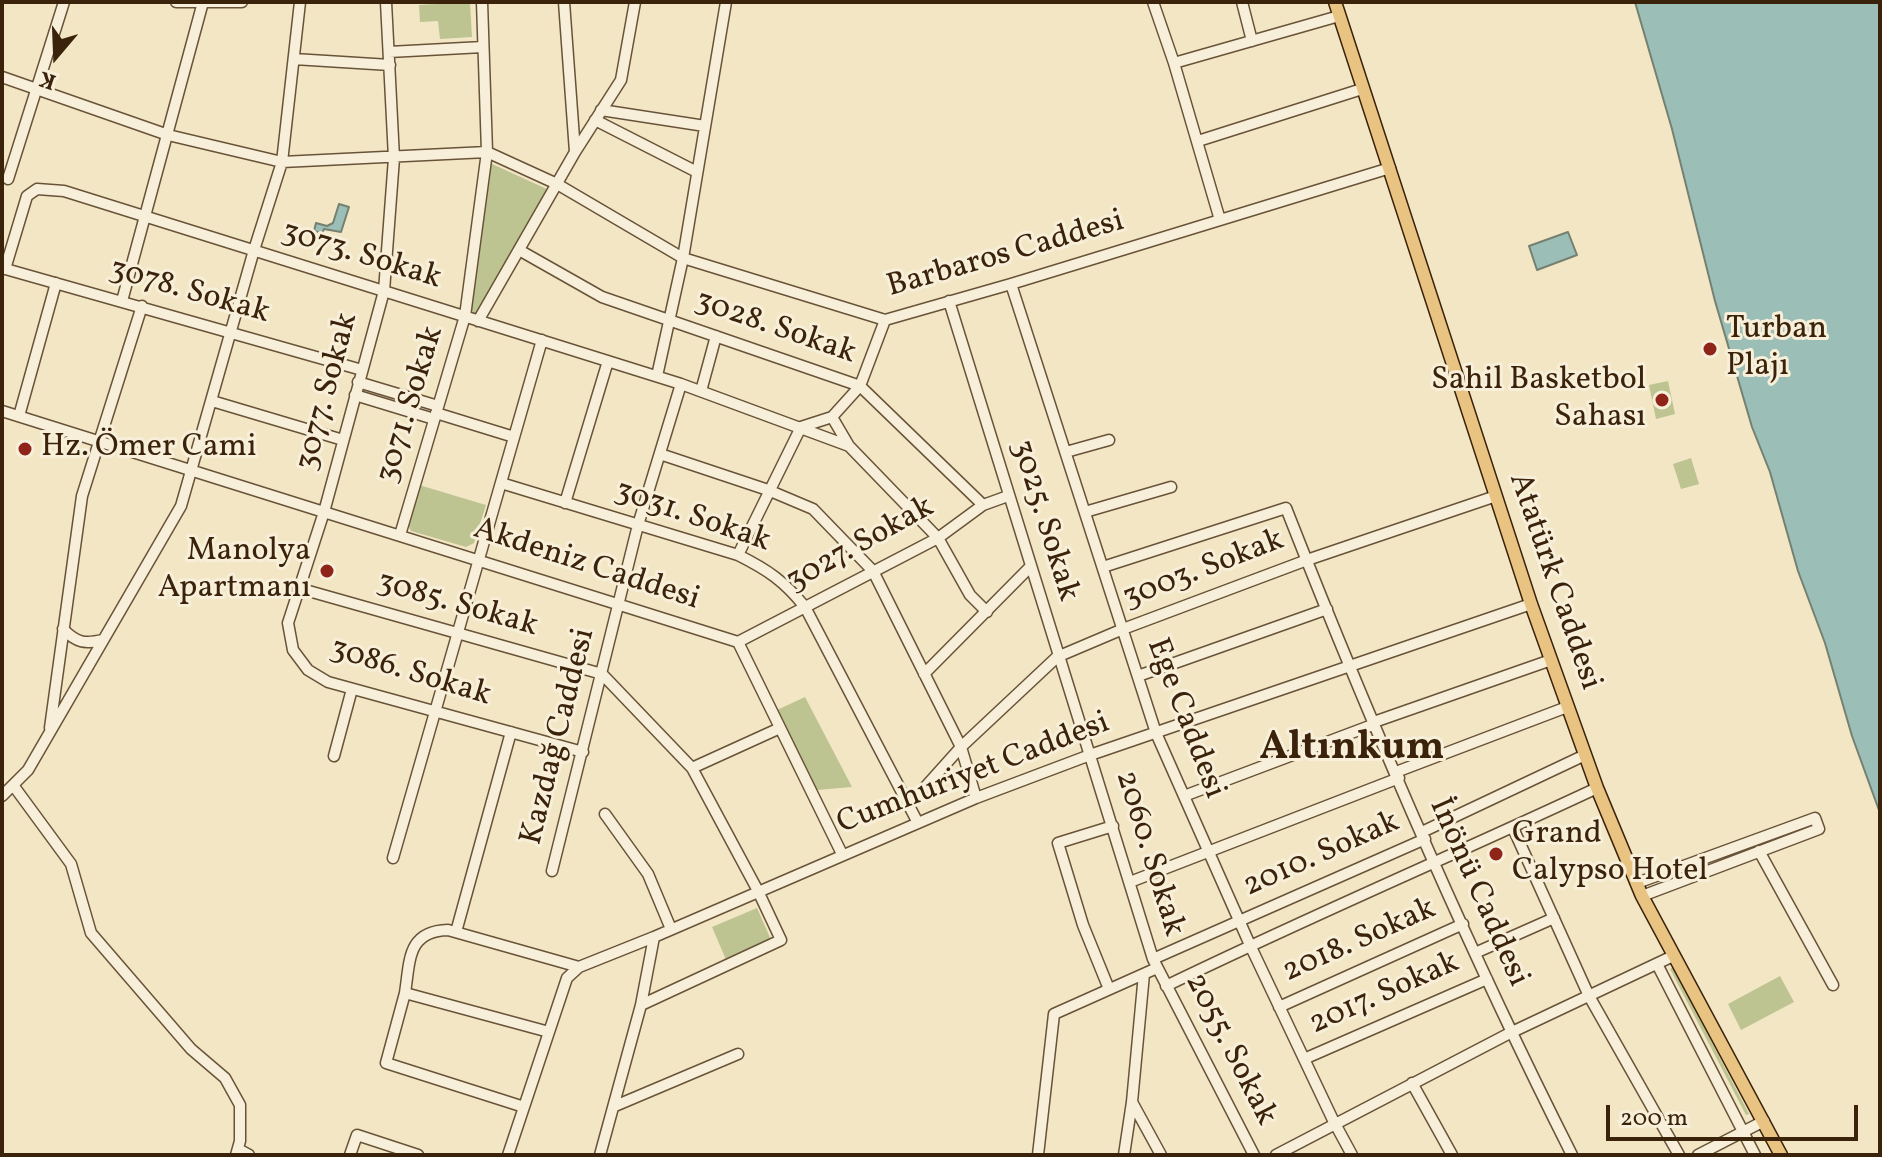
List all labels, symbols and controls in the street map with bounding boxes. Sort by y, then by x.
north arrow [16,16,96,96]
text: K [35,62,61,96]
street label: Barbaros Caddesi [883,204,1129,308]
street label: 3073. Sokak [276,215,446,299]
street label: 3078. Sokak [104,252,274,334]
street label: 3028. Sokak [690,284,860,374]
street label: 3077. Sokak [289,309,369,475]
place label: Turban Plajı [1726,312,1827,387]
street label: 3071. Sokak [370,322,454,488]
marker: Turban Plajı [1701,340,1719,358]
place label: Sahil Basketbol Sahası [1431,363,1646,438]
marker: Sahil Basketbol Sahası [1653,391,1671,409]
place label: Hz. Ömer Cami [41,430,257,468]
street label: 3025. Sokak [1000,436,1086,606]
marker: Hz. Ömer Cami [16,440,34,458]
street label: Atatürk Caddesi [1498,469,1608,695]
street label: 3031. Sokak [609,473,775,563]
street label: 3027. Sokak [780,490,942,602]
street label: Akdeniz Caddesi [468,511,704,621]
street label: 3003. Sokak [1118,523,1290,619]
place label: Manolya Apartmanı [158,534,311,609]
marker: Manolya Apartmanı [318,562,336,580]
street label: 3085. Sokak [372,565,542,647]
street label: Kazdağ Caddesi [515,625,605,849]
street label: 3086. Sokak [325,631,495,717]
street label: Ege Caddesi [1136,633,1232,805]
street label: Cumhuriyet Caddesi [832,705,1116,845]
district label: Altınkum [1260,727,1444,775]
street label: 2060. Sokak [1105,767,1191,941]
street label: İnönü Caddesi [1418,793,1536,993]
street label: 2010. Sokak [1238,805,1406,907]
place label: Grand Calypso Hotel [1512,817,1708,892]
marker: Grand Calypso Hotel [1487,845,1505,863]
street label: 2018. Sokak [1277,891,1443,993]
street label: 2017. Sokak [1304,945,1466,1045]
street label: 2055. Sokak [1174,967,1284,1133]
scale bar [1610,1089,1862,1139]
text: 200 m [1620,1102,1688,1136]

